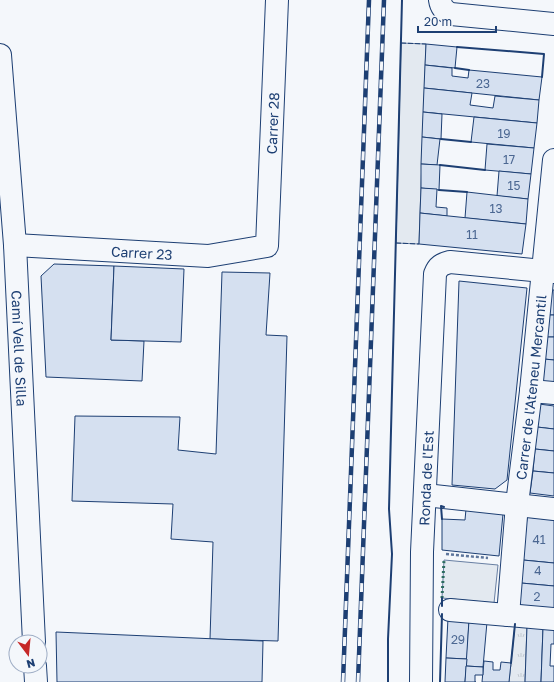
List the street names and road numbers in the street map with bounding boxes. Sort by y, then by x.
street label: Carrer 28 [262,92,282,155]
street label: Carrer 23 [111,242,173,262]
street label: Camí Vell de Silla [9,290,31,407]
street label: Carrer de l'Ateneu Mercantil [512,294,549,481]
street label: Ronda de l'Est [415,430,436,526]

